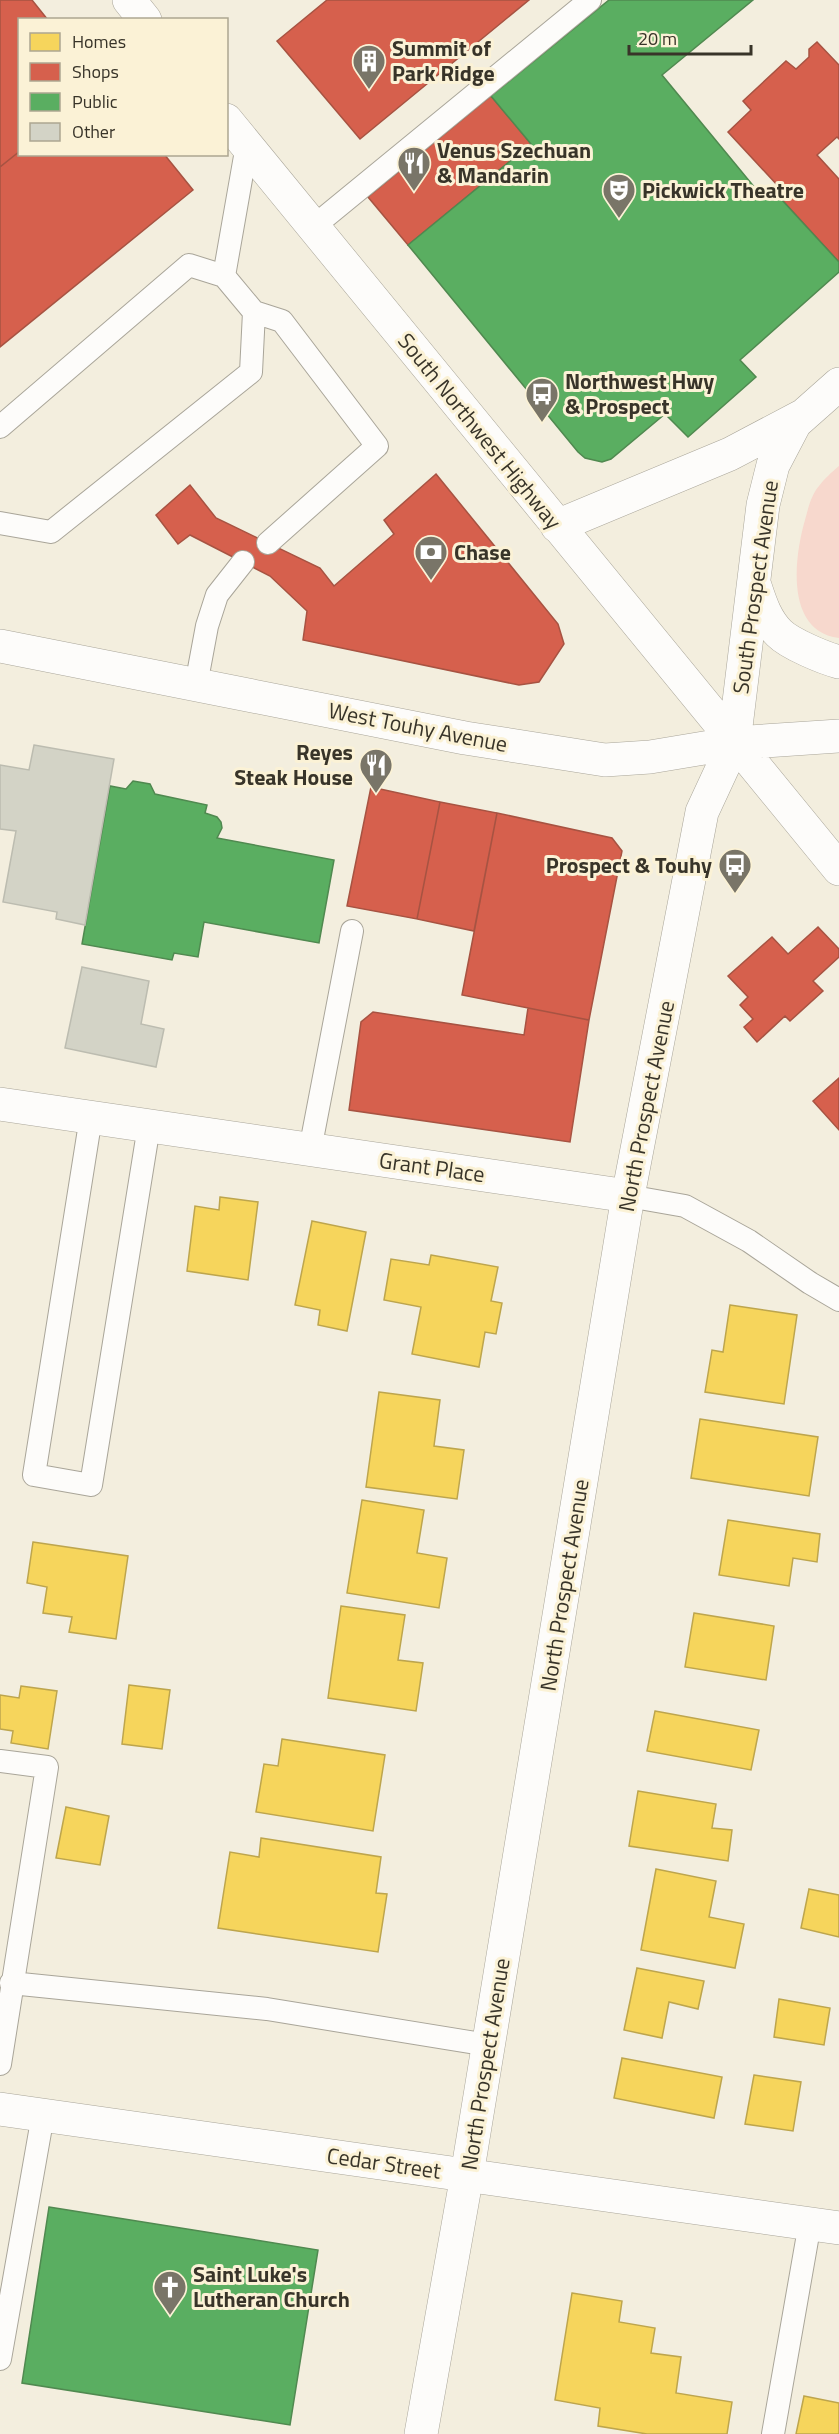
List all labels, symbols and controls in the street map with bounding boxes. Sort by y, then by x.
legend [18,18,228,156]
scale bar [629,18,750,56]
text: 20 m [638,25,677,52]
text: Homes [72,28,126,55]
place label: Summit of Park Ridge [392,31,495,90]
building icon: Summit of Park Ridge [351,43,387,90]
text: Shops [72,58,119,85]
text: Public [72,88,118,115]
text: Other [72,118,115,145]
place label: Venus Szechuan & Mandarin [437,133,591,192]
restaurant icon: Venus Szechuan & Mandarin [396,145,432,192]
theatre icon: Pickwick Theatre [601,172,637,219]
place label: Pickwick Theatre [642,173,804,207]
street label: South Northwest Highway [390,325,570,537]
place label: Northwest Hwy & Prospect [565,364,714,423]
bus stop icon: Northwest Hwy & Prospect [524,376,560,423]
street label: South Prospect Avenue [723,478,787,696]
bank icon: Chase [413,534,449,581]
place label: Chase [454,535,511,569]
street label: West Touhy Avenue [326,693,510,761]
place label: Reyes Steak House [234,735,353,794]
restaurant icon: Reyes Steak House [358,747,394,794]
bus stop icon: Prospect & Touhy [717,847,753,894]
place label: Prospect & Touhy [546,848,712,882]
street label: North Prospect Avenue [609,998,683,1214]
street label: Grant Place [377,1143,487,1191]
street label: North Prospect Avenue [530,1476,598,1694]
street label: North Prospect Avenue [451,1955,519,2173]
street label: Cedar Street [325,2138,443,2188]
place label: Saint Luke's Lutheran Church [193,2257,350,2316]
church icon: Saint Luke's Lutheran Church [152,2269,188,2316]

